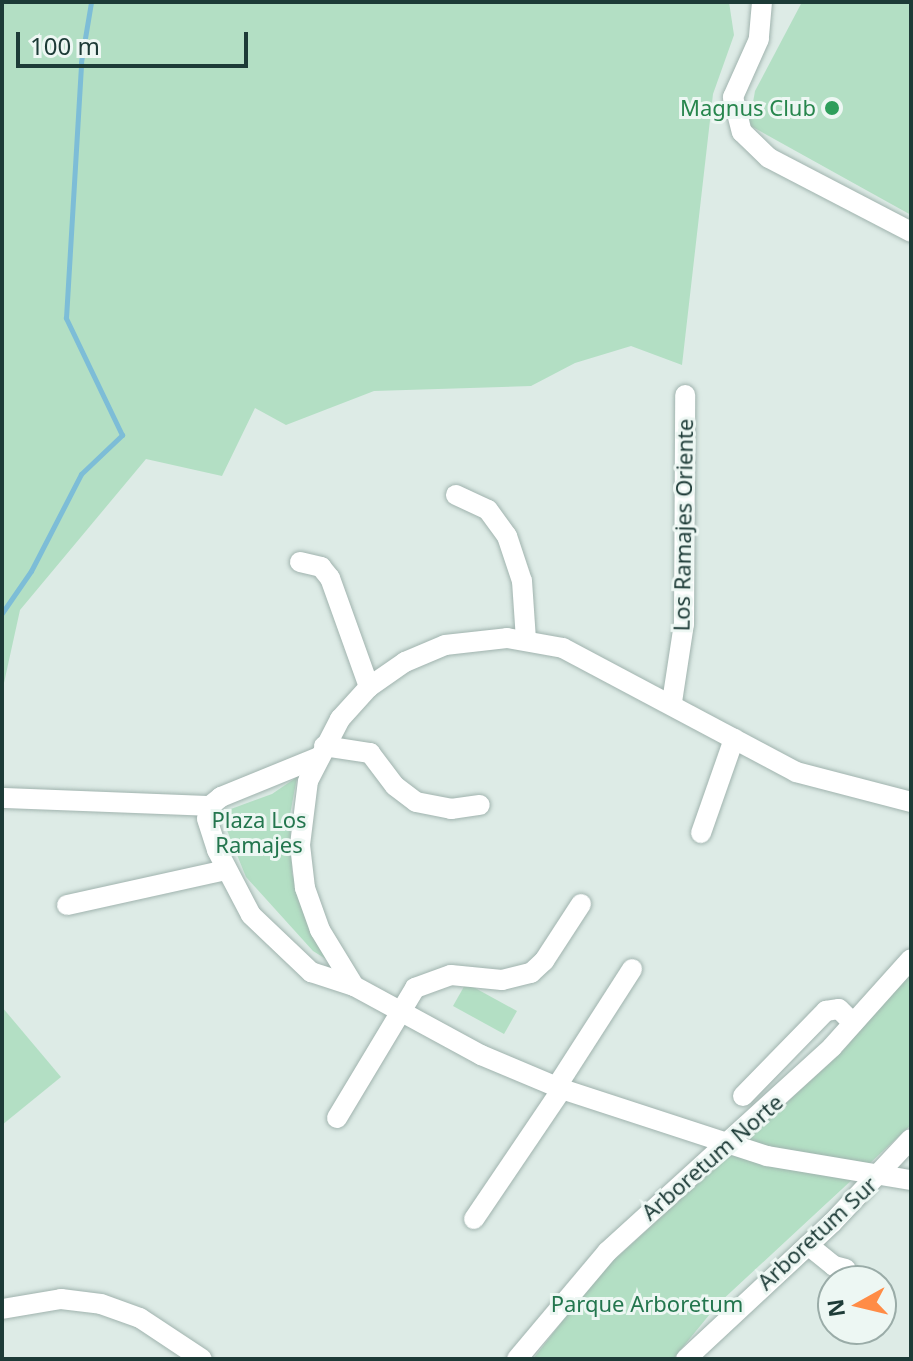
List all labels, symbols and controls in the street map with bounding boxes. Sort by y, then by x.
scale bar [20,16,252,66]
text: 100 m [30,29,100,62]
place label: Magnus Club [680,95,816,121]
marker: Magnus Club [823,99,841,117]
street label: Los Ramajes Oriente [668,418,698,632]
park label: Plaza Los Ramajes [211,806,307,858]
street label: Arboretum Norte [636,1089,788,1225]
street label: Arboretum Sur [752,1171,882,1295]
north arrow [817,1265,897,1345]
park label: Parque Arboretum [551,1291,743,1317]
text: N [819,1297,851,1319]

